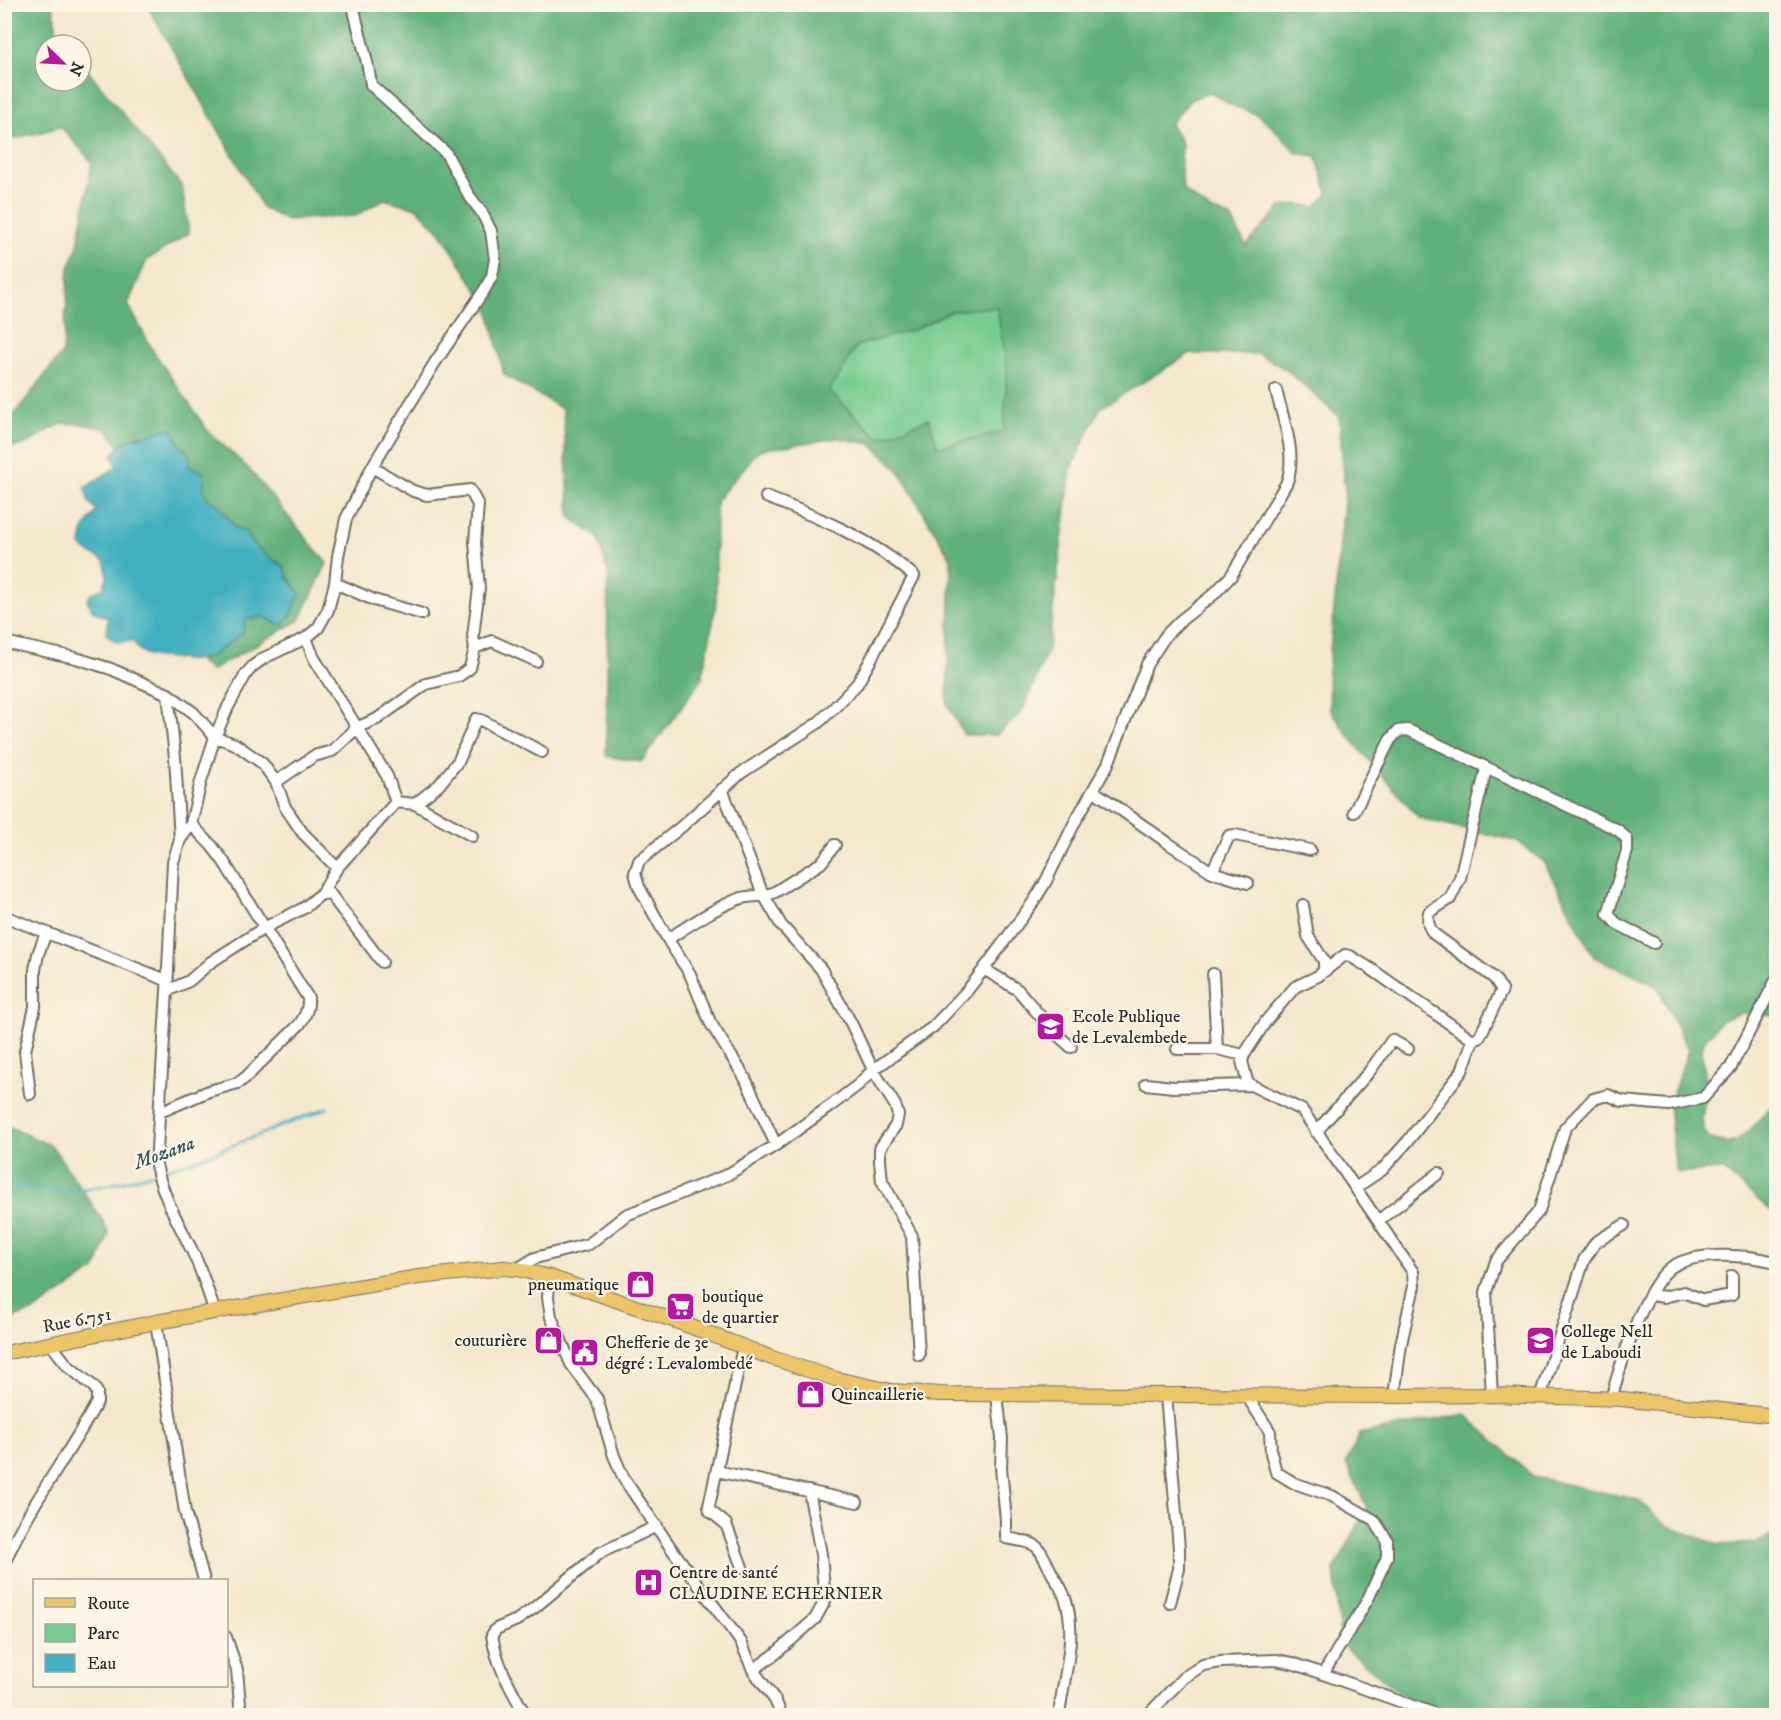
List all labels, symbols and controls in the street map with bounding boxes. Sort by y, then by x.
north arrow [33,33,93,93]
text: N [64,59,88,79]
place label: Ecole Publique de Levalembede [1072,1006,1187,1049]
school or university icon: Ecole Publique de Levalembede [1035,1010,1067,1042]
water label: Mozana [129,1131,198,1177]
shop icon: pneumatique [624,1268,656,1300]
place label: pneumatique [527,1274,619,1296]
place label: boutique de quartier [702,1286,779,1329]
supermarket icon: boutique de quartier [665,1290,697,1322]
street label: Rue 6.751 [41,1304,113,1338]
place label: College Nell de Laboudi [1561,1321,1653,1364]
shop icon: couturière [532,1324,564,1356]
school or university icon: College Nell de Laboudi [1524,1325,1556,1357]
place label: couturière [454,1330,527,1352]
place label: Chefferie de 3e dégré : Levalombedé [605,1332,753,1375]
public building icon: Chefferie de 3e dégré : Levalombedé [568,1336,600,1368]
shop icon: Quincaillerie [794,1378,826,1410]
place label: Quincaillerie [831,1384,924,1406]
place label: Centre de santé CLAUDINE ECHERNIER [669,1562,883,1605]
hospital icon: Centre de santé CLAUDINE ECHERNIER [632,1566,664,1598]
legend [33,1579,228,1687]
text: Route [87,1593,130,1615]
text: Parc [87,1623,120,1645]
text: Eau [87,1653,116,1675]

